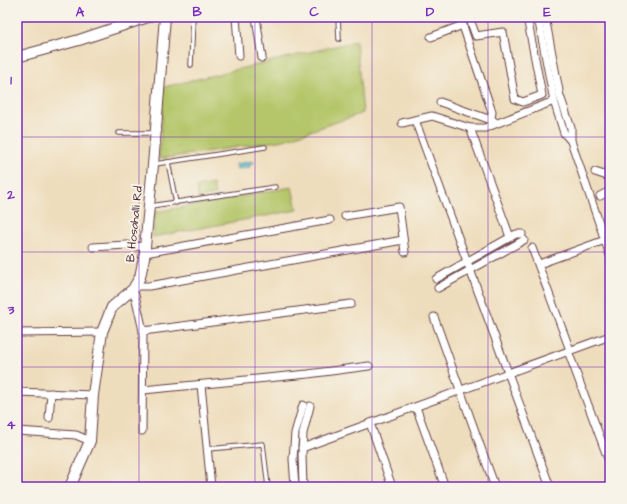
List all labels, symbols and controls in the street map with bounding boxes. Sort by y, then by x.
text: A [76,3,85,21]
text: B [192,3,202,21]
text: C [309,3,319,21]
text: D [426,3,435,21]
text: E [543,3,551,21]
text: 1 [10,71,12,89]
street label: B Hosahalli Rd [122,185,147,263]
text: 2 [6,186,15,204]
text: 3 [7,301,15,319]
text: 4 [7,416,16,434]

